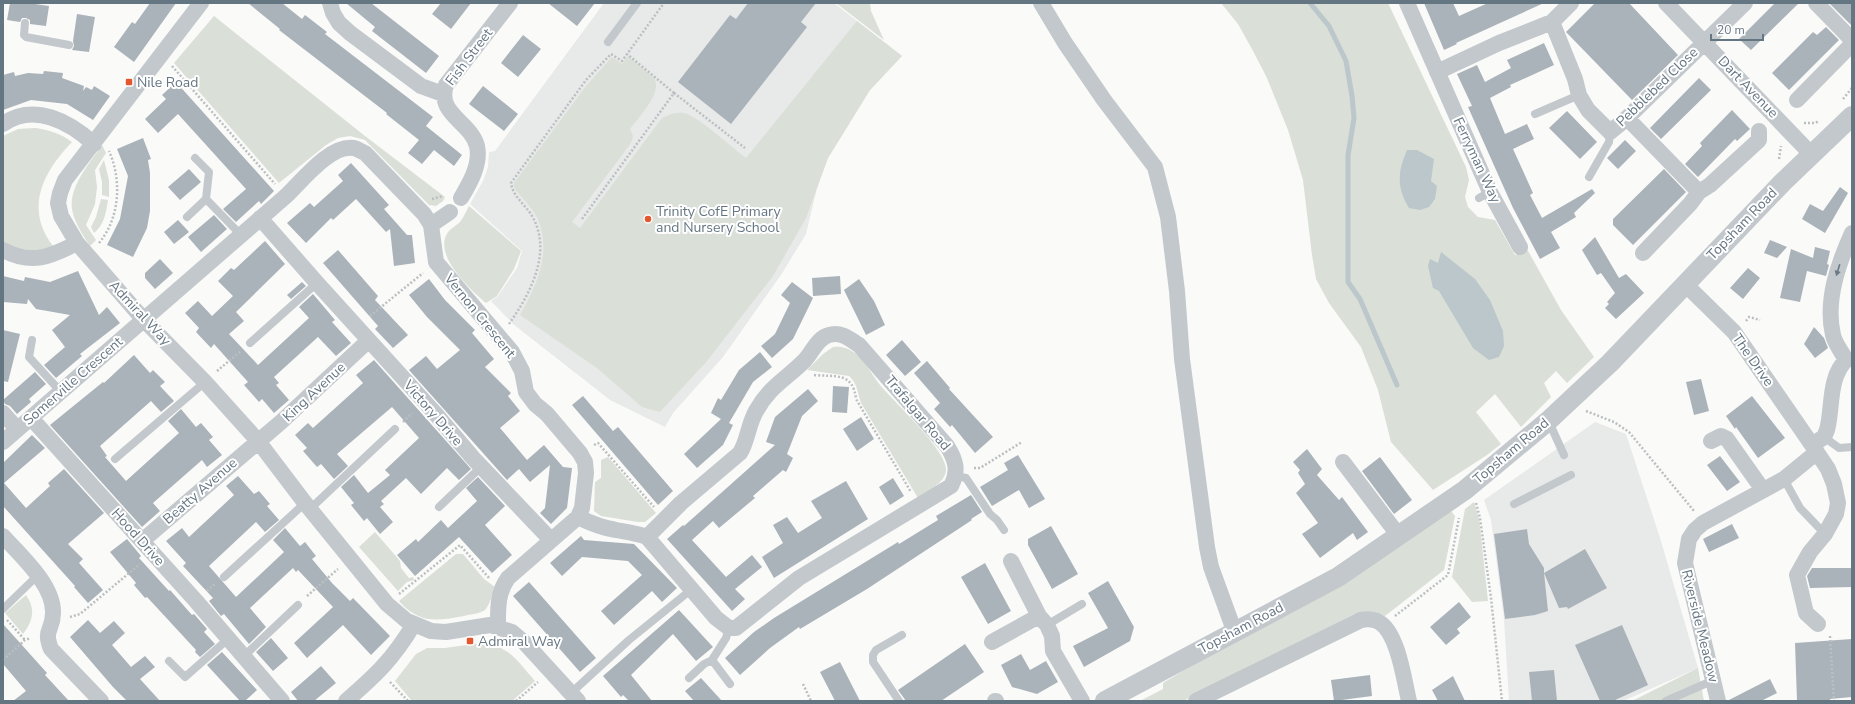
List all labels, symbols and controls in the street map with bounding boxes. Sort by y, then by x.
scale bar [1711,16,1763,42]
text: 20 m [1717,22,1745,38]
street label: Fish Street [441,24,497,90]
street label: Pebblebed Close [1612,43,1702,131]
street label: Dart Avenue [1714,52,1782,122]
place label: Nile Road [137,73,198,92]
marker: Nile Road [124,77,134,87]
street label: Ferryman Way [1449,114,1506,207]
street label: Topsham Road [1703,184,1781,264]
place label: Trinity CofE Primary and Nursery School [656,202,781,237]
marker: Trinity CofE Primary and Nursery School [643,214,653,224]
one-way arrow [1835,264,1841,276]
street label: Vernon Crescent [439,269,520,362]
street label: Admiral Way [105,276,176,350]
street label: The Drive [1728,330,1778,390]
street label: Somerville Crescent [19,332,127,430]
street label: King Avenue [278,358,350,426]
street label: Trafalgar Road [881,371,955,455]
street label: Victory Drive [398,375,467,450]
street label: Topsham Road [1469,414,1553,488]
street label: Beatty Avenue [159,453,241,529]
street label: Hood Drive [107,504,169,570]
street label: Riverside Meadow [1677,568,1723,685]
street label: Topsham Road [1195,598,1287,658]
place label: Admiral Way [478,632,562,651]
marker: Admiral Way [465,636,475,646]

